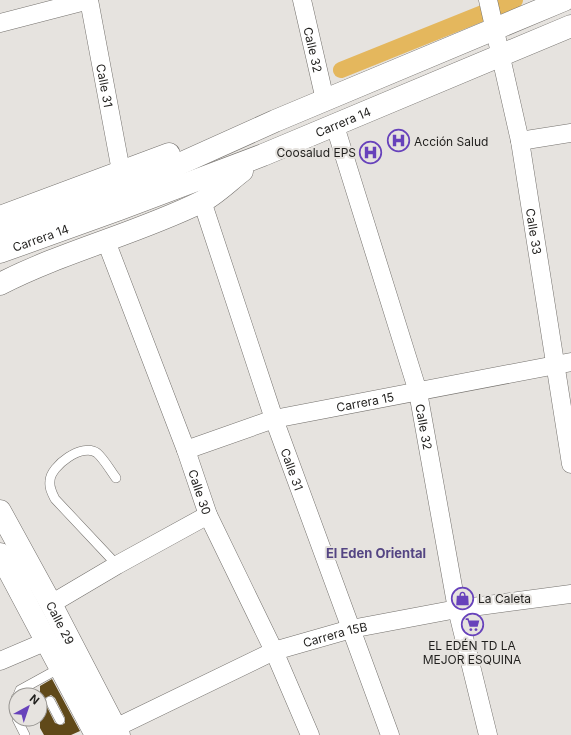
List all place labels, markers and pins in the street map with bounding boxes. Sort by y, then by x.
hospital icon: Acción Salud [386,128,412,154]
place label: Acción Salud [414,134,488,149]
hospital icon: Coosalud EPS [358,139,384,165]
place label: Coosalud EPS [276,145,356,160]
shop icon: La Caleta [450,585,476,611]
place label: La Caleta [478,591,531,606]
supermarket icon: EL EDÉN TD LA MEJOR ESQUINA [459,611,485,637]
place label: EL EDÉN TD LA MEJOR ESQUINA [423,638,521,667]

